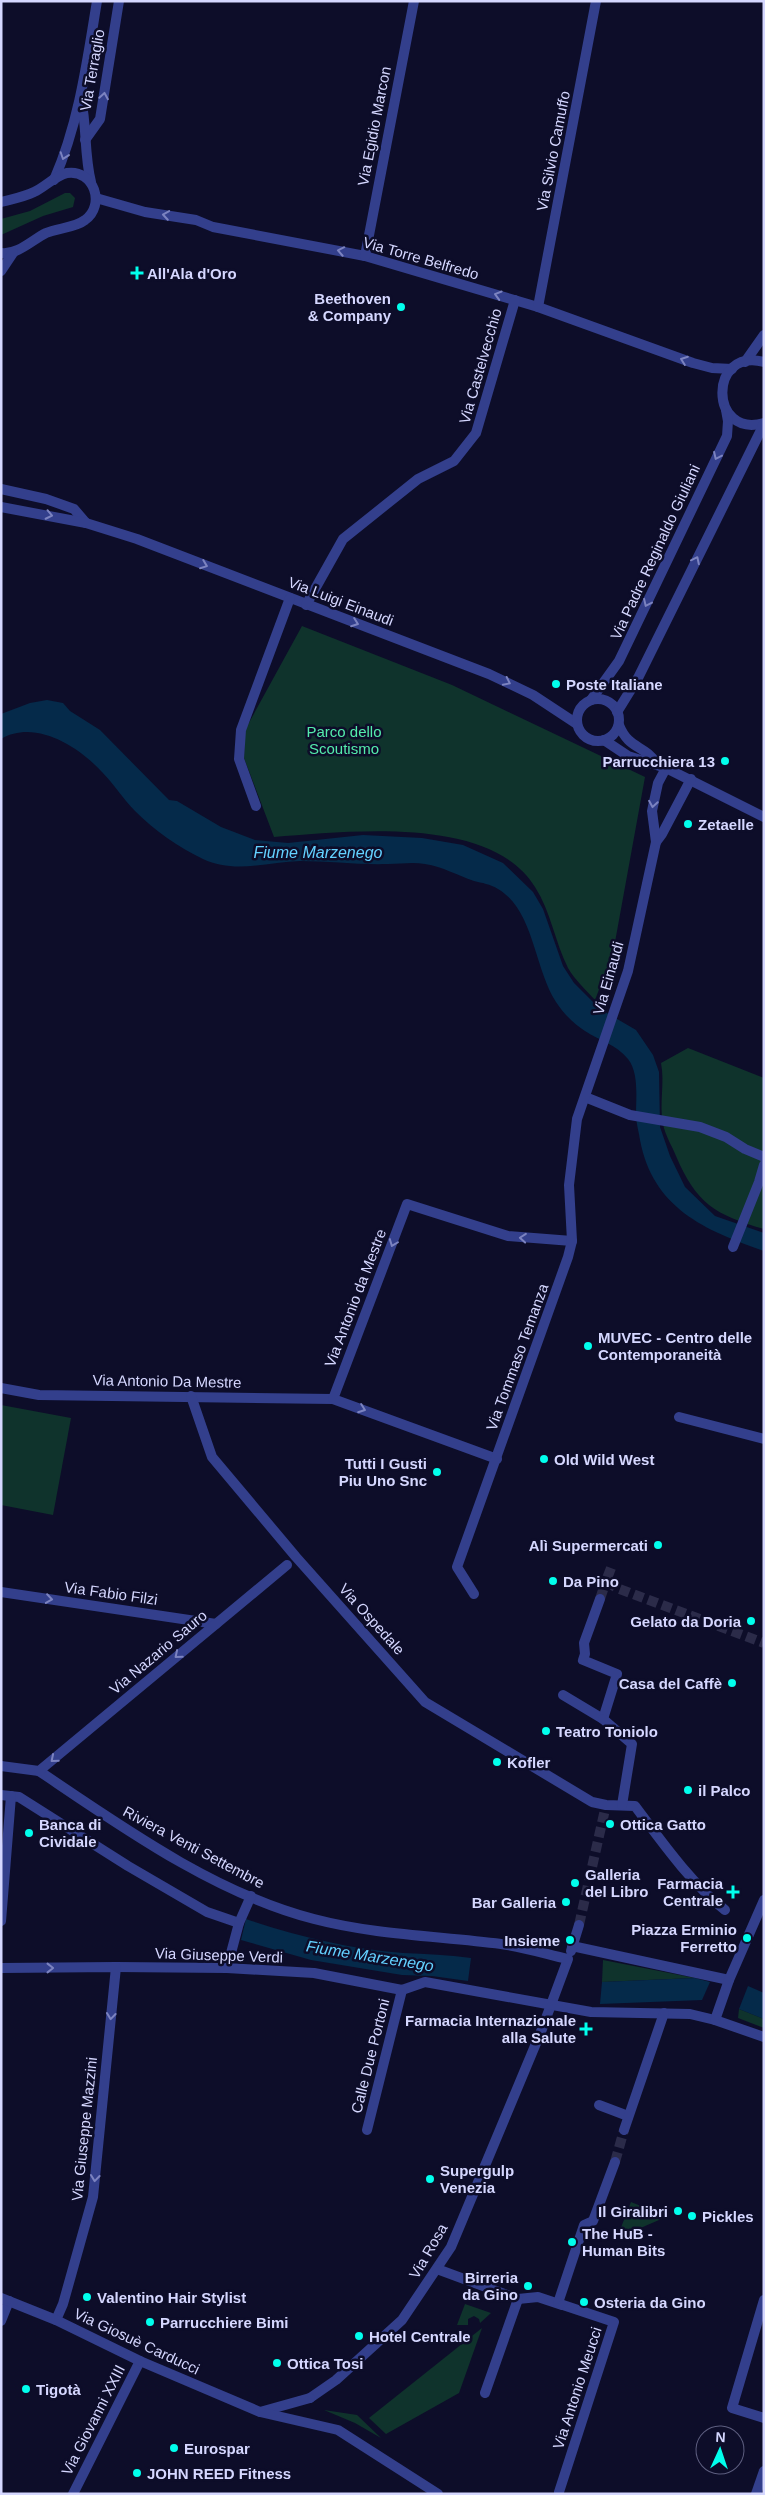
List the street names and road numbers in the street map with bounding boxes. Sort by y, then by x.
street label: Via Terraglio [76,28,108,112]
street label: Via Egidio Marcon [354,65,394,187]
street label: Via Silvio Camuffo [533,89,573,213]
street label: Via Torre Belfredo [361,233,481,283]
street label: Via Castelvecchio [455,306,505,426]
street label: Via Padre Reginaldo Giuliani [607,462,703,642]
street label: Via Luigi Einaudi [286,573,396,629]
street label: Via Einaudi [589,939,627,1017]
street label: Via Antonio da Mestre [321,1227,389,1369]
street label: Via Tommaso Temanza [482,1281,552,1433]
street label: Via Antonio Da Mestre [92,1371,242,1391]
street label: Via Fabio Filzi [63,1578,159,1608]
street label: Via Ospedale [336,1580,408,1658]
street label: Via Nazario Sauro [106,1606,210,1698]
street label: Riviera Venti Settembre [120,1803,268,1891]
street label: Via Giuseppe Verdi [155,1944,283,1966]
street label: Calle Due Portoni [348,1997,392,2115]
street label: Via Giuseppe Mazzini [68,2056,100,2202]
street label: Via Rosa [405,2220,451,2281]
street label: Via Giosuè Carducci [72,2304,202,2378]
street label: Via Antonio Meucci [549,2325,605,2451]
street label: Via Giovanni XXIII [58,2362,128,2478]

